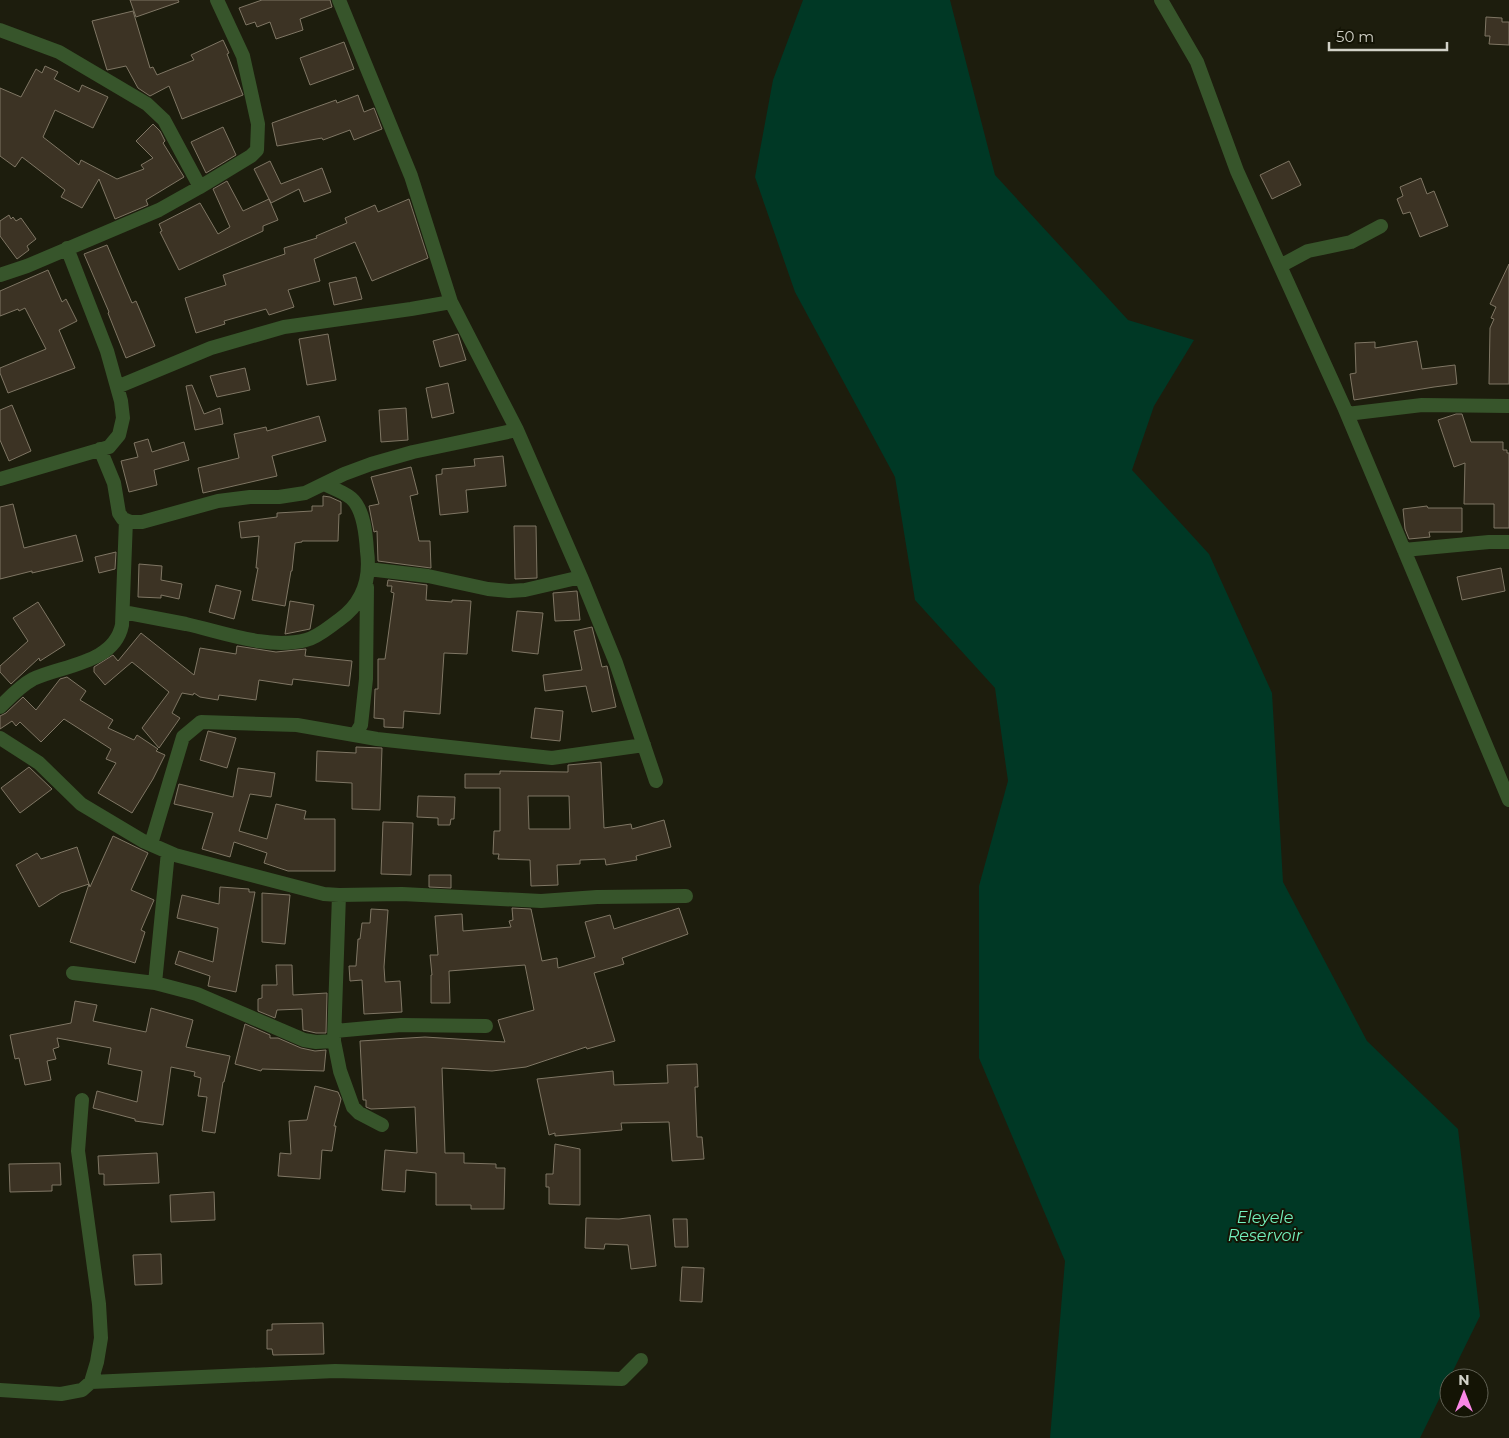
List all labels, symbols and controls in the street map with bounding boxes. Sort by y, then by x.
scale bar [1329,20,1446,52]
text: 50 m [1336,27,1374,46]
water label: Eleyele Reservoir [1228,1208,1303,1245]
north arrow [1439,1368,1489,1418]
text: N [1458,1371,1470,1389]

